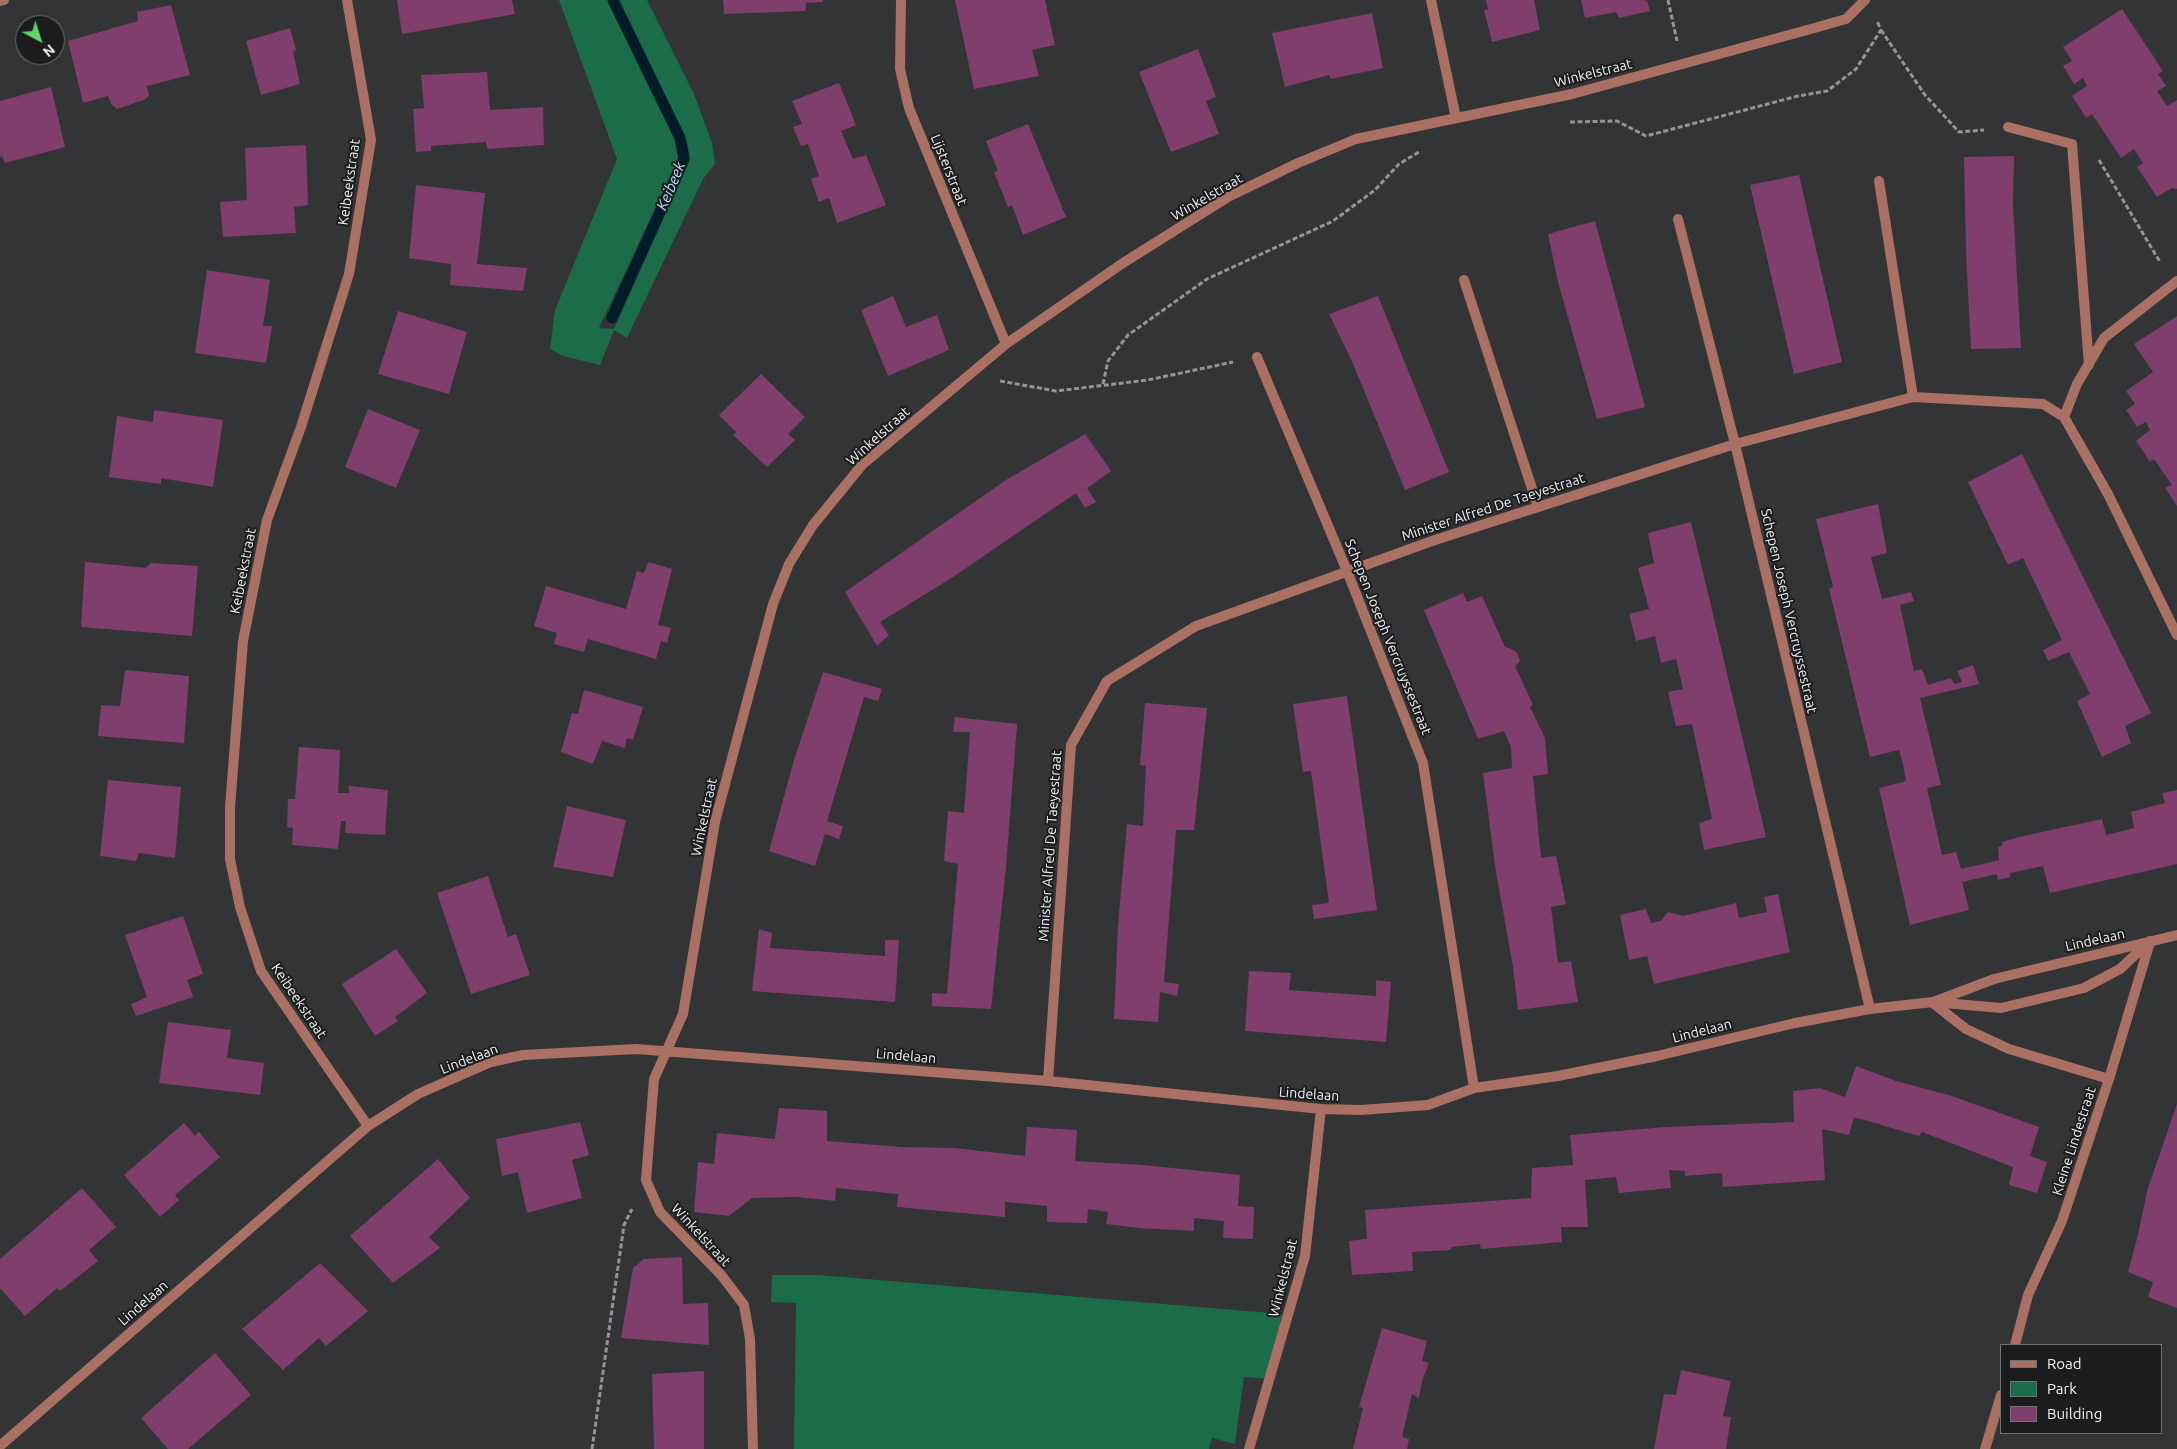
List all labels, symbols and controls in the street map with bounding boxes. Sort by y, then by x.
north arrow [15,15,65,65]
text: N [40,41,58,60]
street label: Winkelstraat [1552,55,1634,91]
street label: Lijsterstraat [927,132,971,208]
street label: Keibeekstraat [335,138,363,226]
water label: Keibeek [653,159,689,213]
street label: Winkelstraat [1168,170,1246,224]
street label: Winkelstraat [843,403,913,469]
street label: Minister Alfred De Taeyestraat [1399,469,1587,545]
street label: Schepen Joseph Vercruyssestraat [1757,507,1821,715]
street label: Keibeekstraat [226,527,260,615]
street label: Schepen Joseph Vercruyssestraat [1341,537,1435,737]
street label: Minister Alfred De Taeyestraat [1035,750,1065,942]
street label: Winkelstraat [688,776,720,858]
street label: Lindelaan [2064,925,2126,955]
street label: Keibeekstraat [268,960,330,1042]
street label: Lindelaan [1671,1016,1733,1046]
street label: Lindelaan [438,1040,500,1078]
street label: Lindelaan [875,1045,937,1067]
street label: Lindelaan [1278,1084,1340,1104]
street label: Kleine Lindestraat [2048,1084,2100,1198]
street label: Winkelstraat [668,1200,734,1270]
street label: Winkelstraat [1265,1237,1301,1319]
street label: Lindelaan [115,1277,171,1329]
legend [2000,1344,2162,1434]
text: Road [2047,1355,2082,1372]
text: Park [2047,1380,2077,1397]
text: Building [2047,1405,2102,1422]

